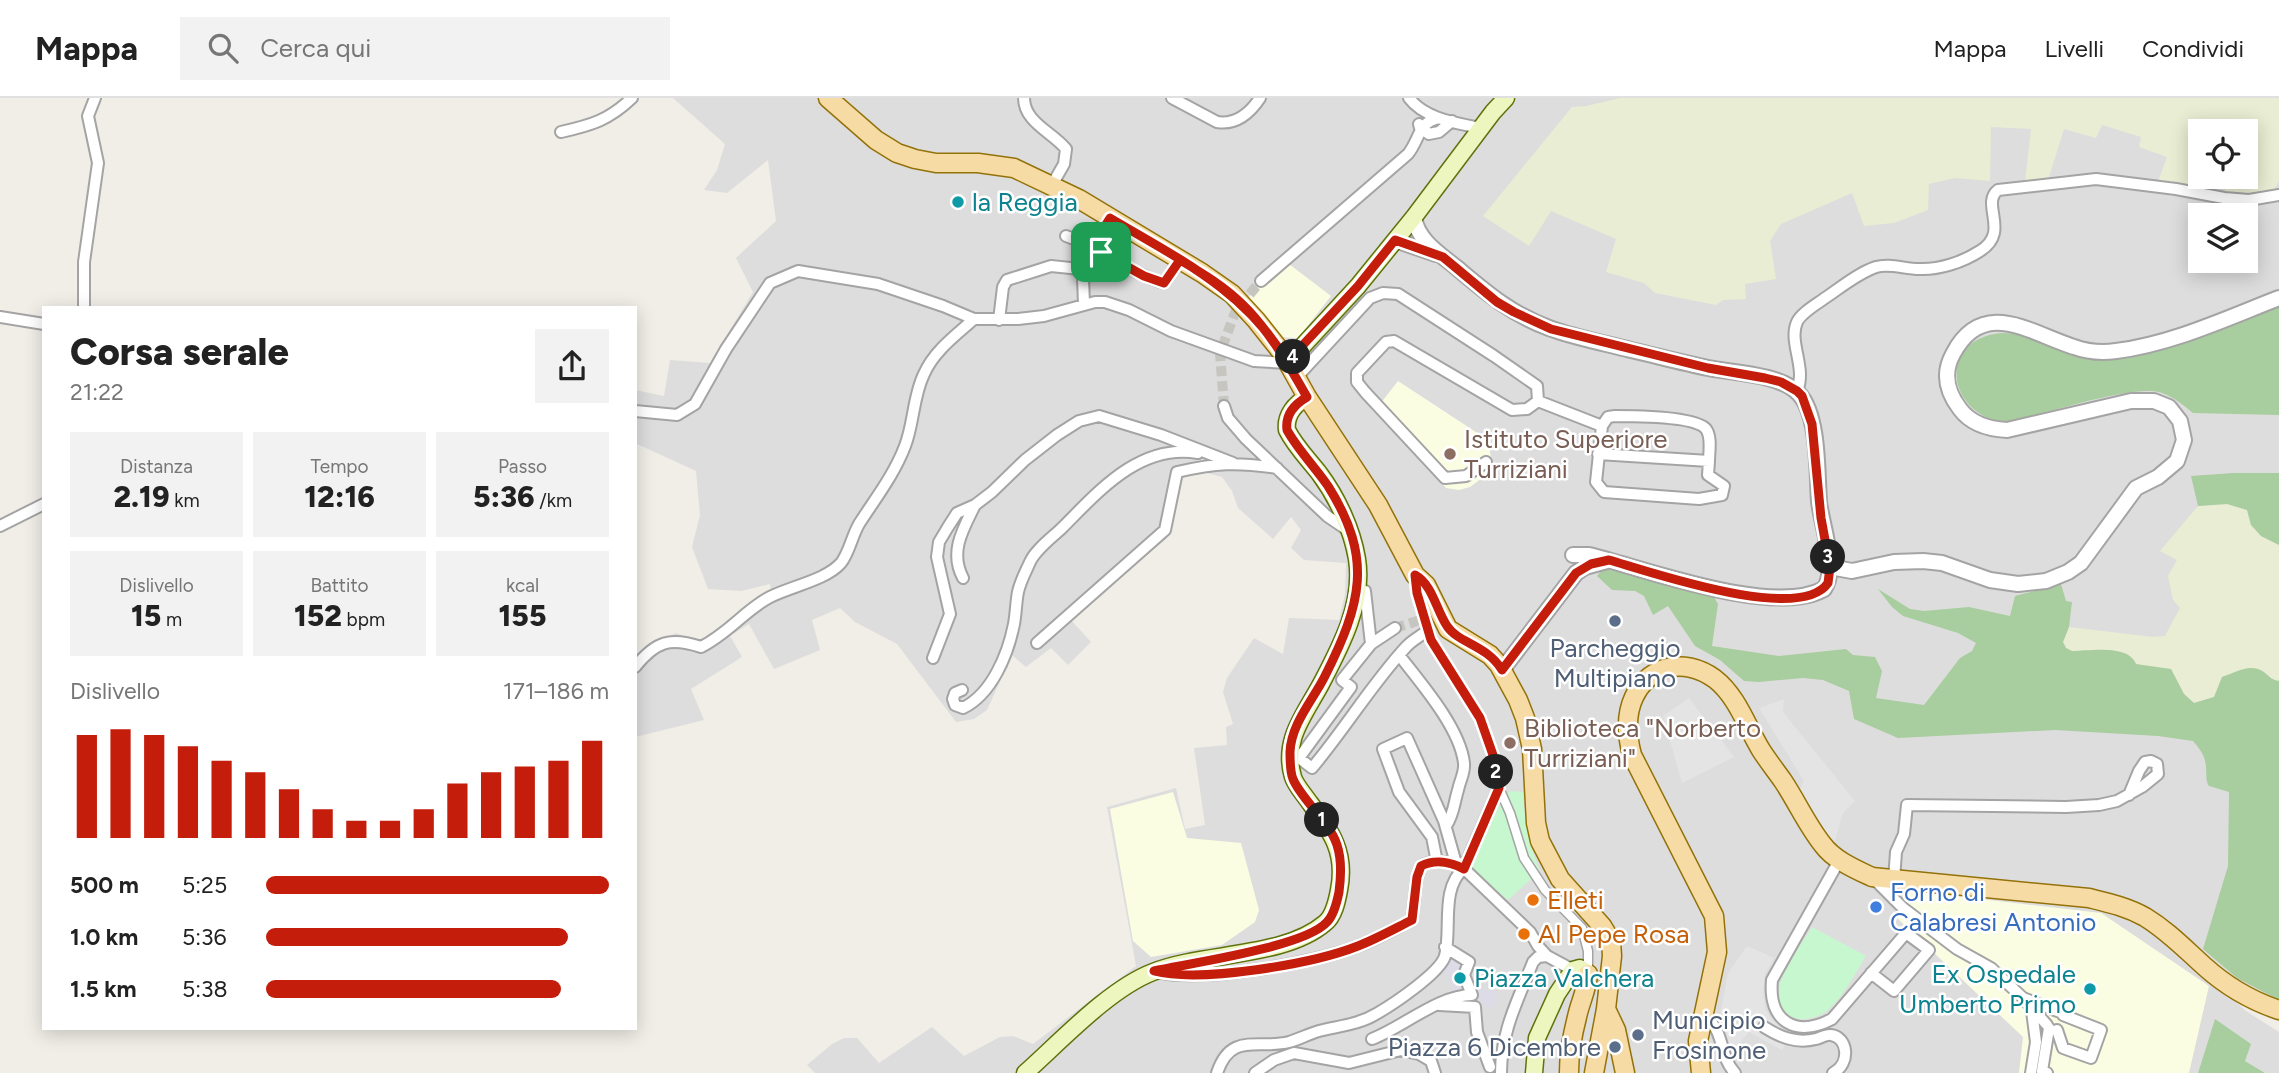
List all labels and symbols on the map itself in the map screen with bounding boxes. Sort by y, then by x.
place label: la Reggia [972,186,1078,218]
marker: la Reggia [950,194,966,210]
pin [1071,222,1131,282]
pin: 4 [1276,340,1310,374]
place label: Istituto Superiore Turriziani [1464,423,1668,485]
marker: Istituto Superiore Turriziani [1442,446,1458,462]
pin: 3 [1811,540,1846,574]
marker: Parcheggio Multipiano [1607,613,1623,629]
place label: Parcheggio Multipiano [1549,632,1681,694]
place label: Biblioteca "Norberto Turriziani" [1524,712,1761,774]
marker: Biblioteca "Norberto Turriziani" [1502,735,1518,751]
pin: 2 [1478,754,1514,790]
pin: 1 [1304,802,1340,838]
place label: Forno di Calabresi Antonio [1890,876,2096,938]
place label: Elleti [1547,884,1604,916]
marker: Elleti [1525,892,1541,908]
marker: Forno di Calabresi Antonio [1868,899,1884,915]
place label: Al Pepe Rosa [1538,918,1689,950]
marker: Al Pepe Rosa [1516,926,1532,942]
place label: Ex Ospedale Umberto Primo [1899,958,2076,1020]
place label: Piazza Valchera [1474,962,1654,994]
marker: Piazza Valchera [1452,970,1468,986]
marker: Ex Ospedale Umberto Primo [2082,981,2098,997]
place label: Municipio Frosinone [1652,1004,1766,1066]
marker: Municipio Frosinone [1630,1027,1646,1043]
place label: Piazza 6 Dicembre [1388,1031,1601,1063]
marker: Piazza 6 Dicembre [1607,1039,1623,1055]

